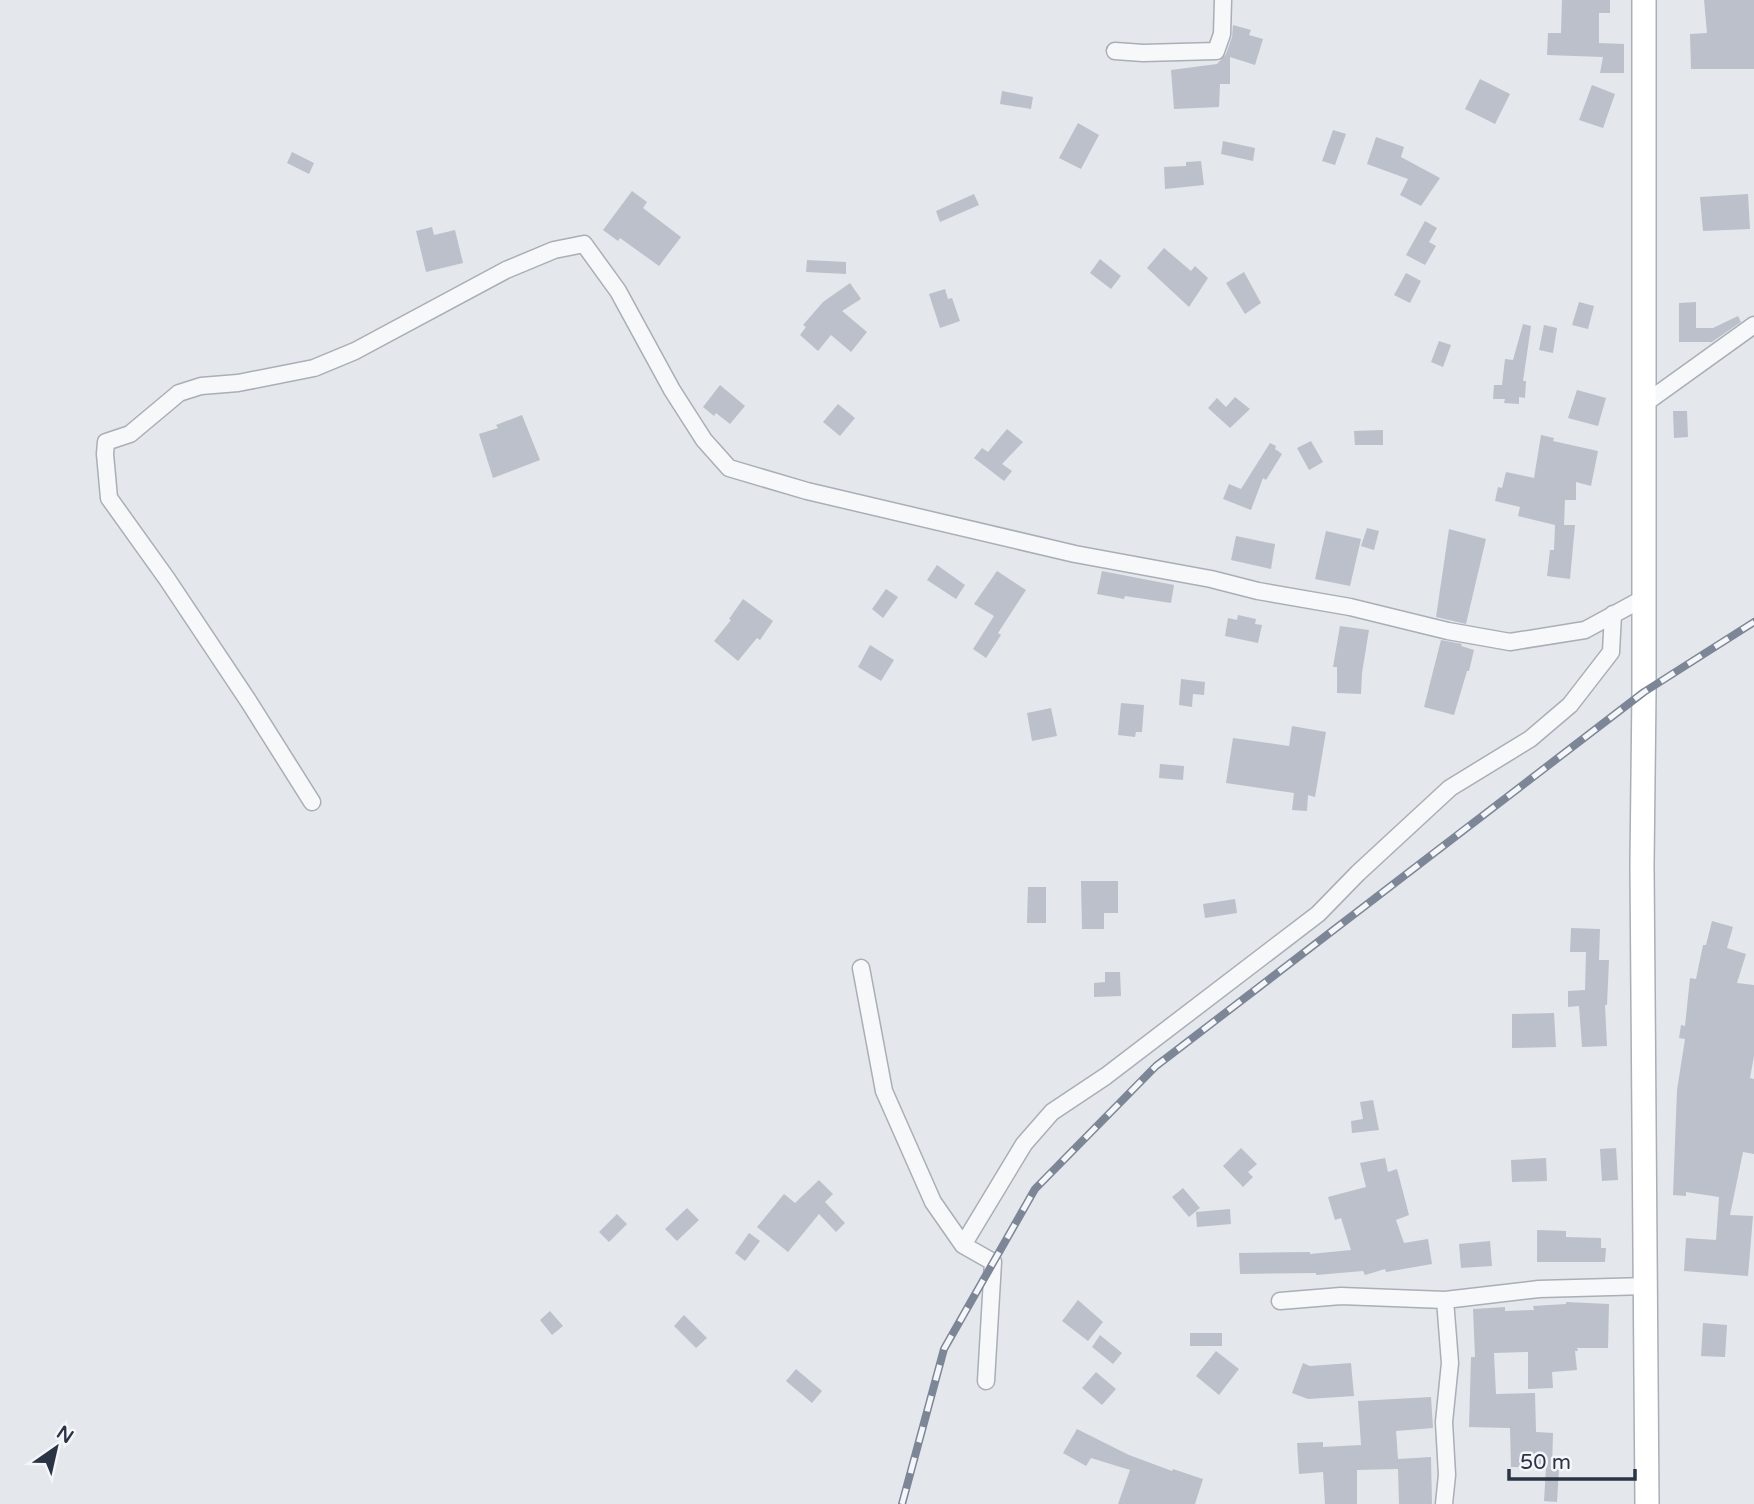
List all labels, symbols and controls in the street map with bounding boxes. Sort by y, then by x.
north arrow [21,1413,91,1483]
text: N [52,1421,77,1448]
scale bar [1509,1438,1635,1482]
text: 50 m [1520,1450,1571,1475]

